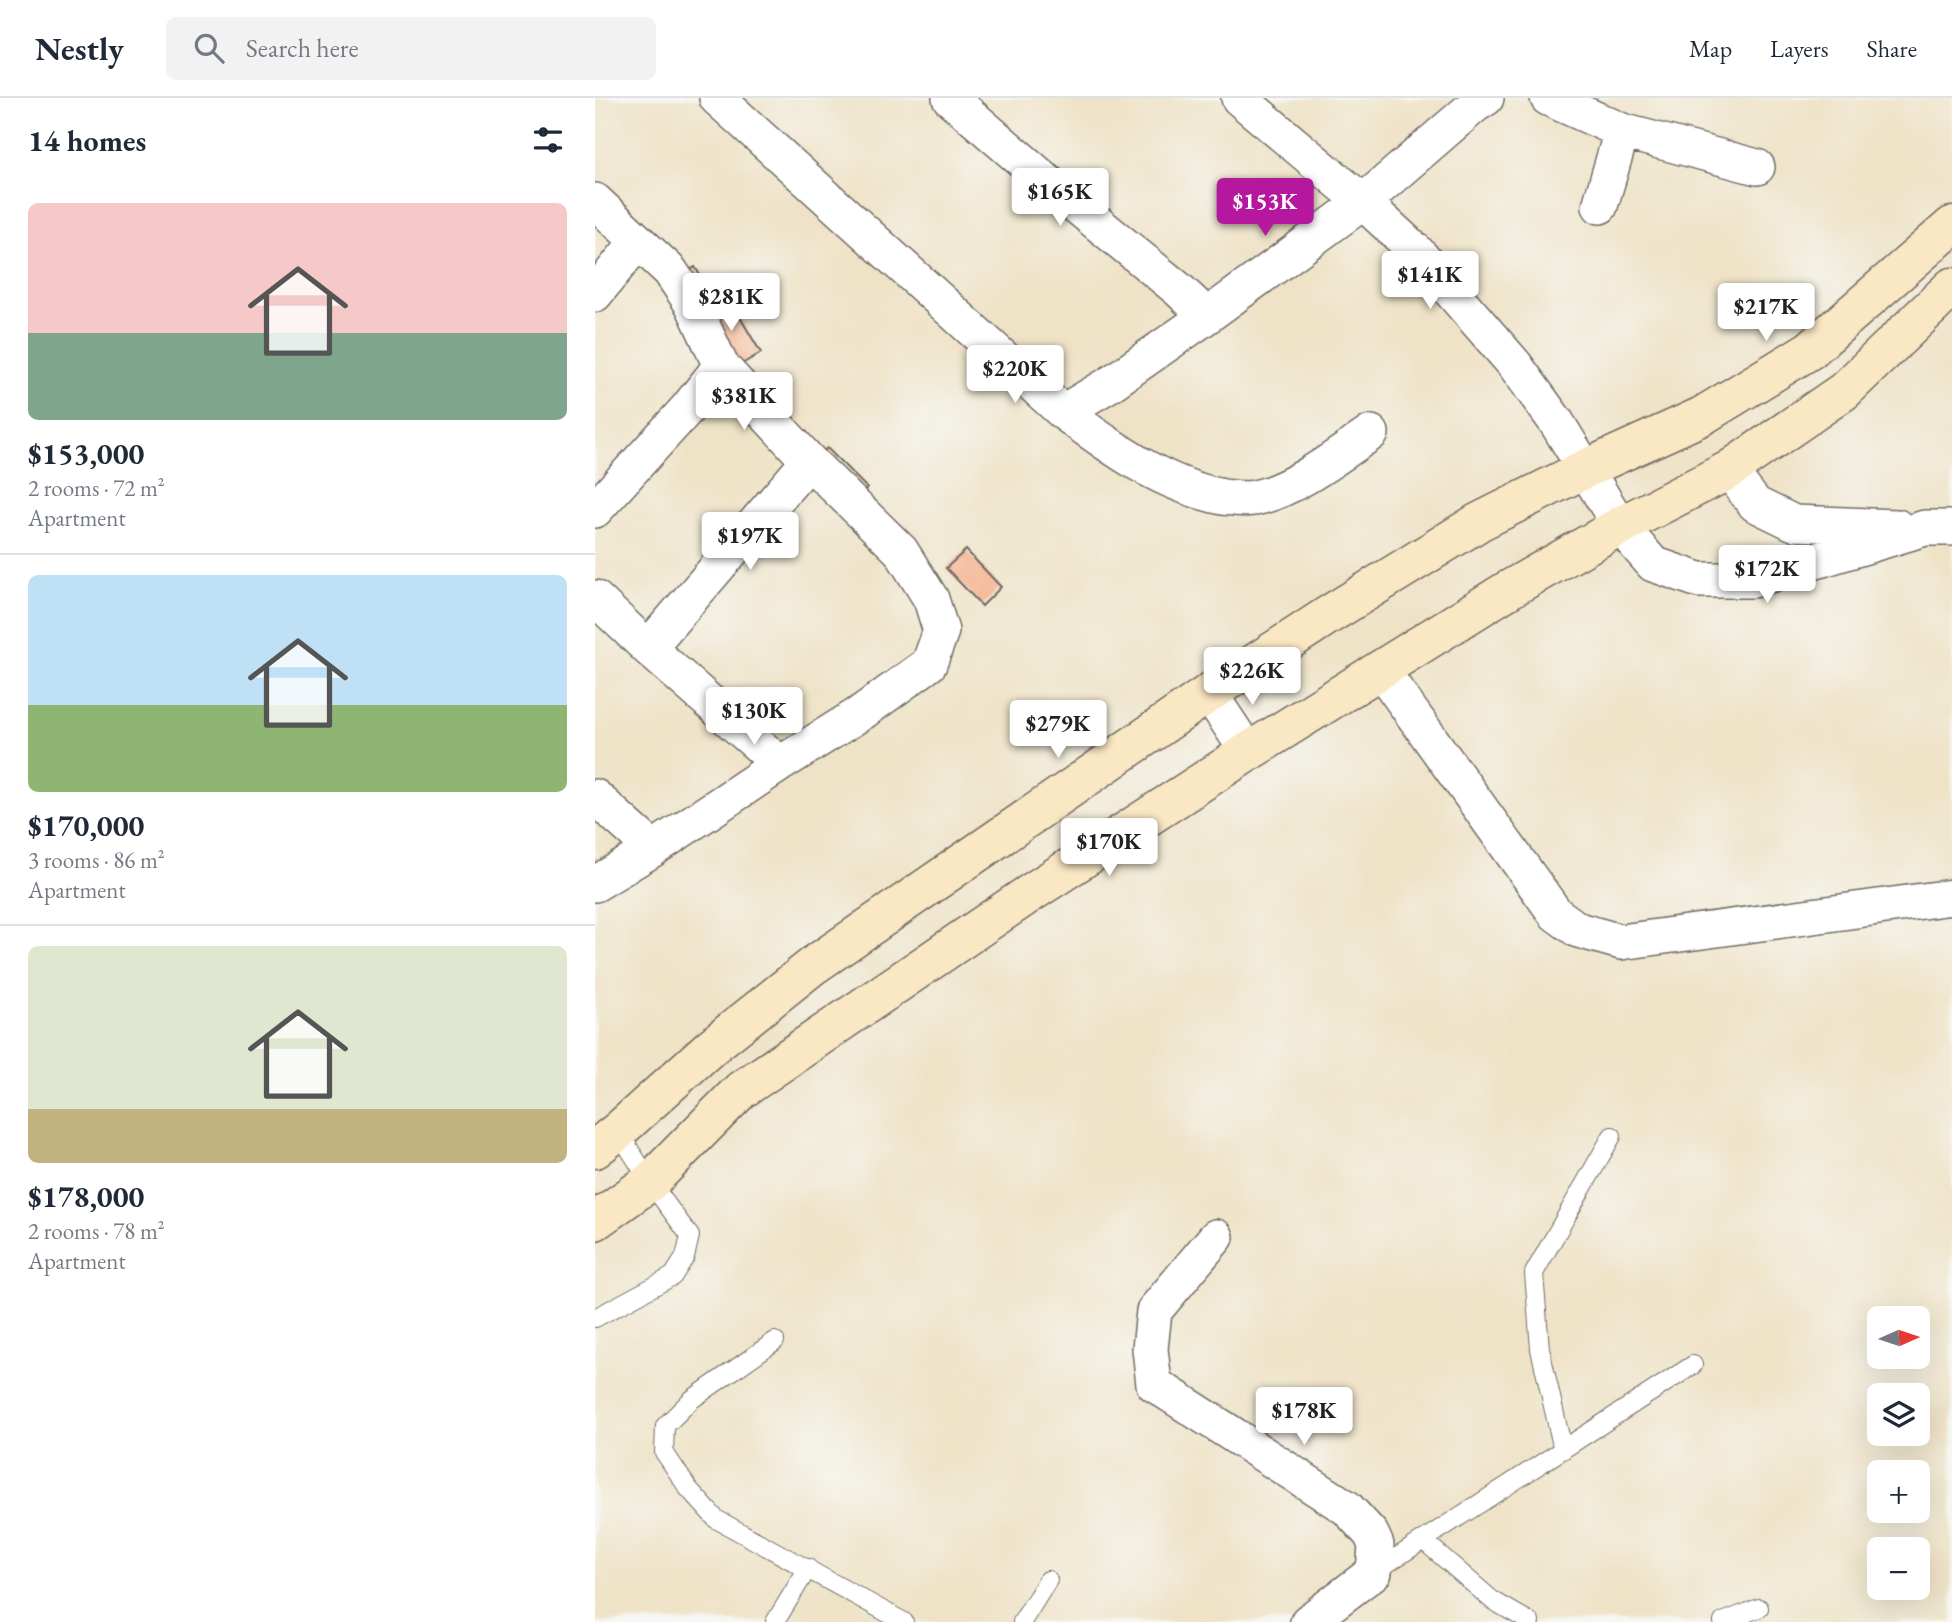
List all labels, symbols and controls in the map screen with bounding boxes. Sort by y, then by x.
search box [166,17,656,80]
text: Nestly [35,27,124,70]
icon: search [190,29,228,67]
text: Search here [246,31,359,65]
text: Map [1689,33,1732,64]
text: Layers [1770,33,1829,64]
text: Share [1867,33,1917,64]
text: 14 homes [28,121,146,160]
icon: filters [529,121,567,159]
pin: $165K [1011,169,1109,228]
text: $165K [1028,176,1092,206]
pin: $153K [1216,178,1314,238]
text: $153K [1233,186,1297,216]
icon: home [235,248,361,374]
pin: $141K [1381,252,1479,311]
text: $141K [1398,259,1462,289]
pin: $281K [682,274,780,333]
text: $281K [699,281,763,311]
pin: $217K [1717,284,1815,343]
text: $217K [1734,291,1798,321]
pin: $220K [966,345,1064,405]
text: $220K [983,353,1047,383]
pin: $381K [695,372,793,432]
text: $381K [712,380,776,410]
text: $153,000 [28,434,144,473]
text: 2 rooms · 72 m² [28,473,165,503]
text: Apartment [28,503,126,533]
pin: $197K [701,512,799,572]
text: $197K [718,520,782,550]
pin: $172K [1718,546,1816,605]
text: $172K [1735,553,1799,583]
icon: home [235,620,361,746]
pin: $226K [1203,648,1301,707]
text: $226K [1220,655,1284,685]
pin: $130K [705,688,803,747]
text: $130K [722,695,786,725]
pin: $279K [1009,700,1107,760]
text: $279K [1026,708,1090,738]
text: $170,000 [28,806,144,845]
pin: $170K [1060,818,1158,878]
text: $170K [1077,826,1141,856]
text: 3 rooms · 86 m² [28,845,165,875]
text: Apartment [28,875,126,905]
icon: home [235,991,361,1117]
text: $178,000 [28,1177,144,1216]
text: 2 rooms · 78 m² [28,1216,165,1246]
text: Apartment [28,1246,126,1276]
north arrow [1867,1306,1930,1368]
map controls [1867,1306,1930,1600]
button: layers [1867,1383,1930,1446]
pin: $178K [1255,1388,1353,1447]
text: $178K [1272,1395,1336,1425]
button: + [1867,1460,1930,1523]
button: − [1867,1537,1930,1600]

